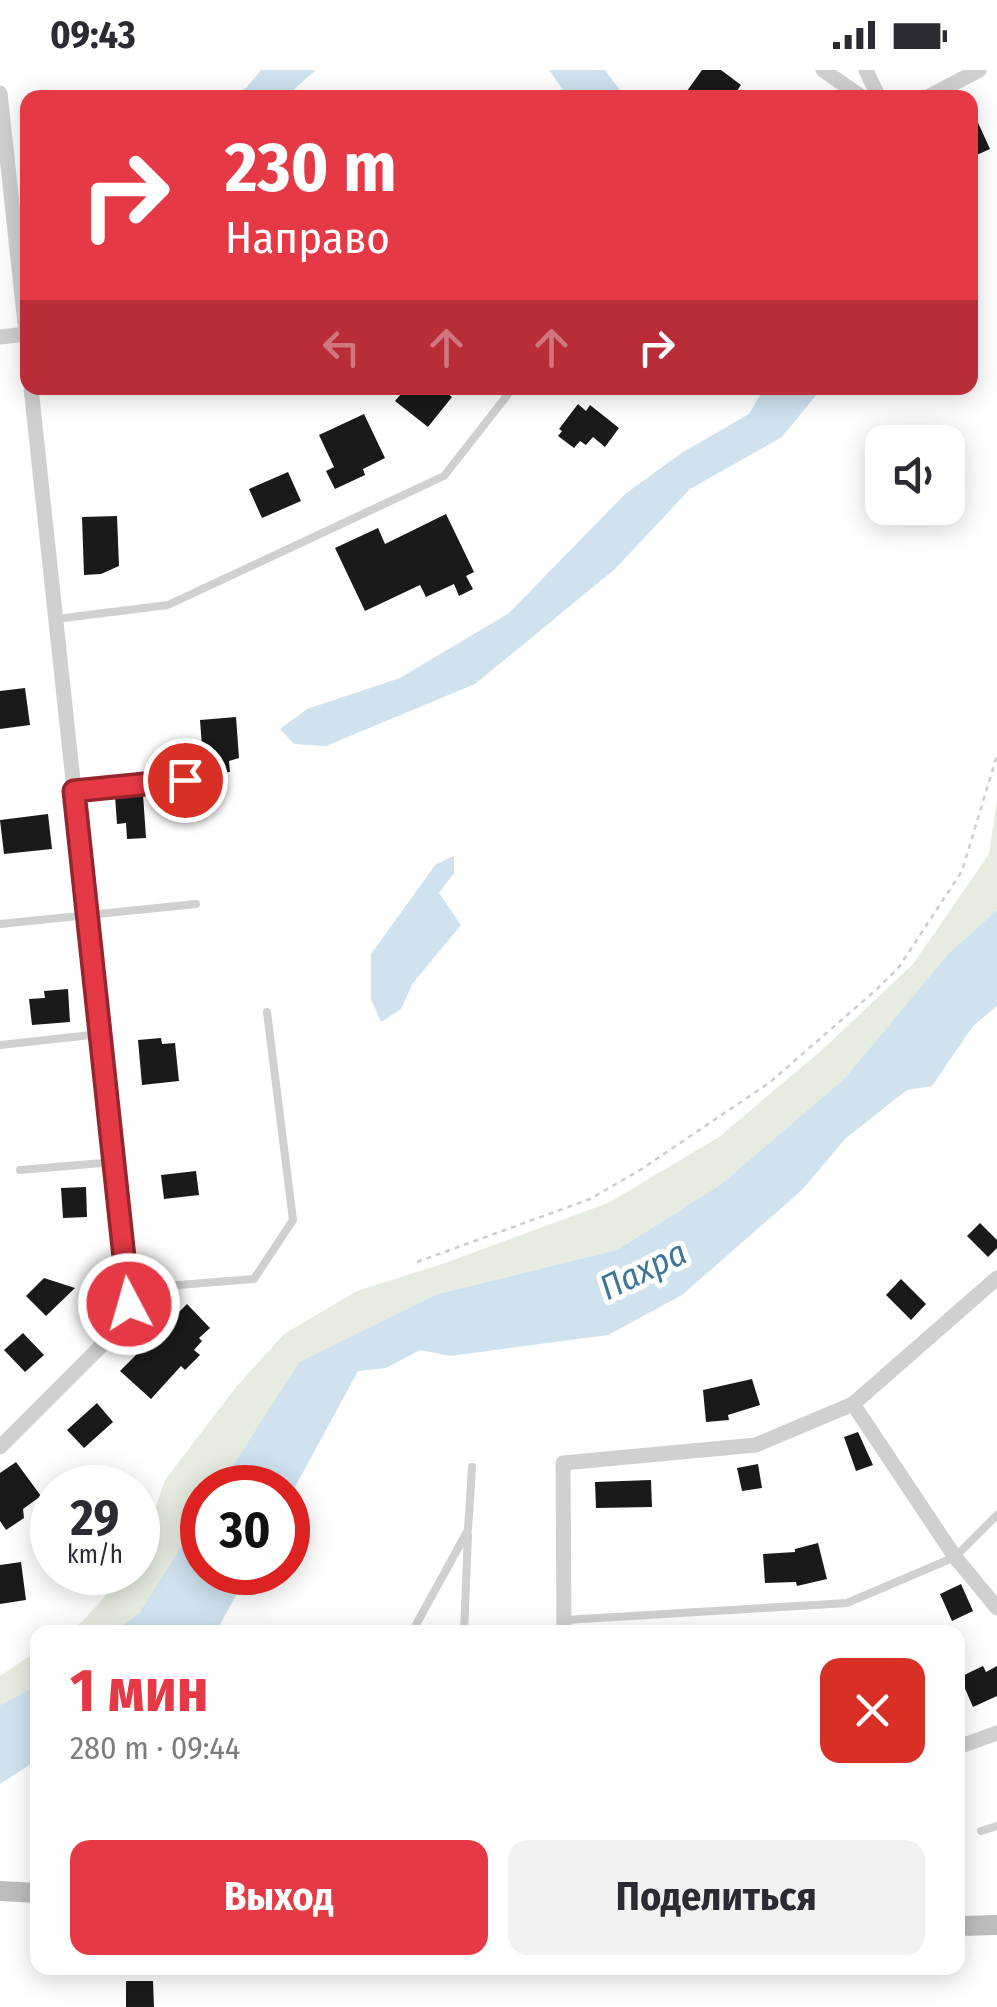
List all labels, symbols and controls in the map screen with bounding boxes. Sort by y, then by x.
text: 09:43 [50,12,136,58]
text: 230 m [225,126,397,210]
icon: right [60,130,190,260]
text: Направо [225,211,390,265]
icon: left [314,320,369,375]
icon: ahead [419,320,474,375]
icon: ahead [524,320,579,375]
icon: right [629,320,684,375]
map controls [865,425,965,525]
button: sound [865,425,965,525]
pin [143,738,228,823]
icon: arrive [158,753,213,808]
water label: Пахра [593,1231,693,1309]
position arrow [77,1252,181,1356]
speed limit sign: 30 [180,1465,310,1595]
text: 29 [71,1488,119,1548]
text: km/h [67,1540,123,1570]
text: 1 мин [70,1655,209,1727]
button: close [820,1658,925,1763]
text: 280 m · 09:44 [70,1729,240,1767]
button: Выход [70,1840,488,1955]
button: Поделиться [508,1840,925,1955]

